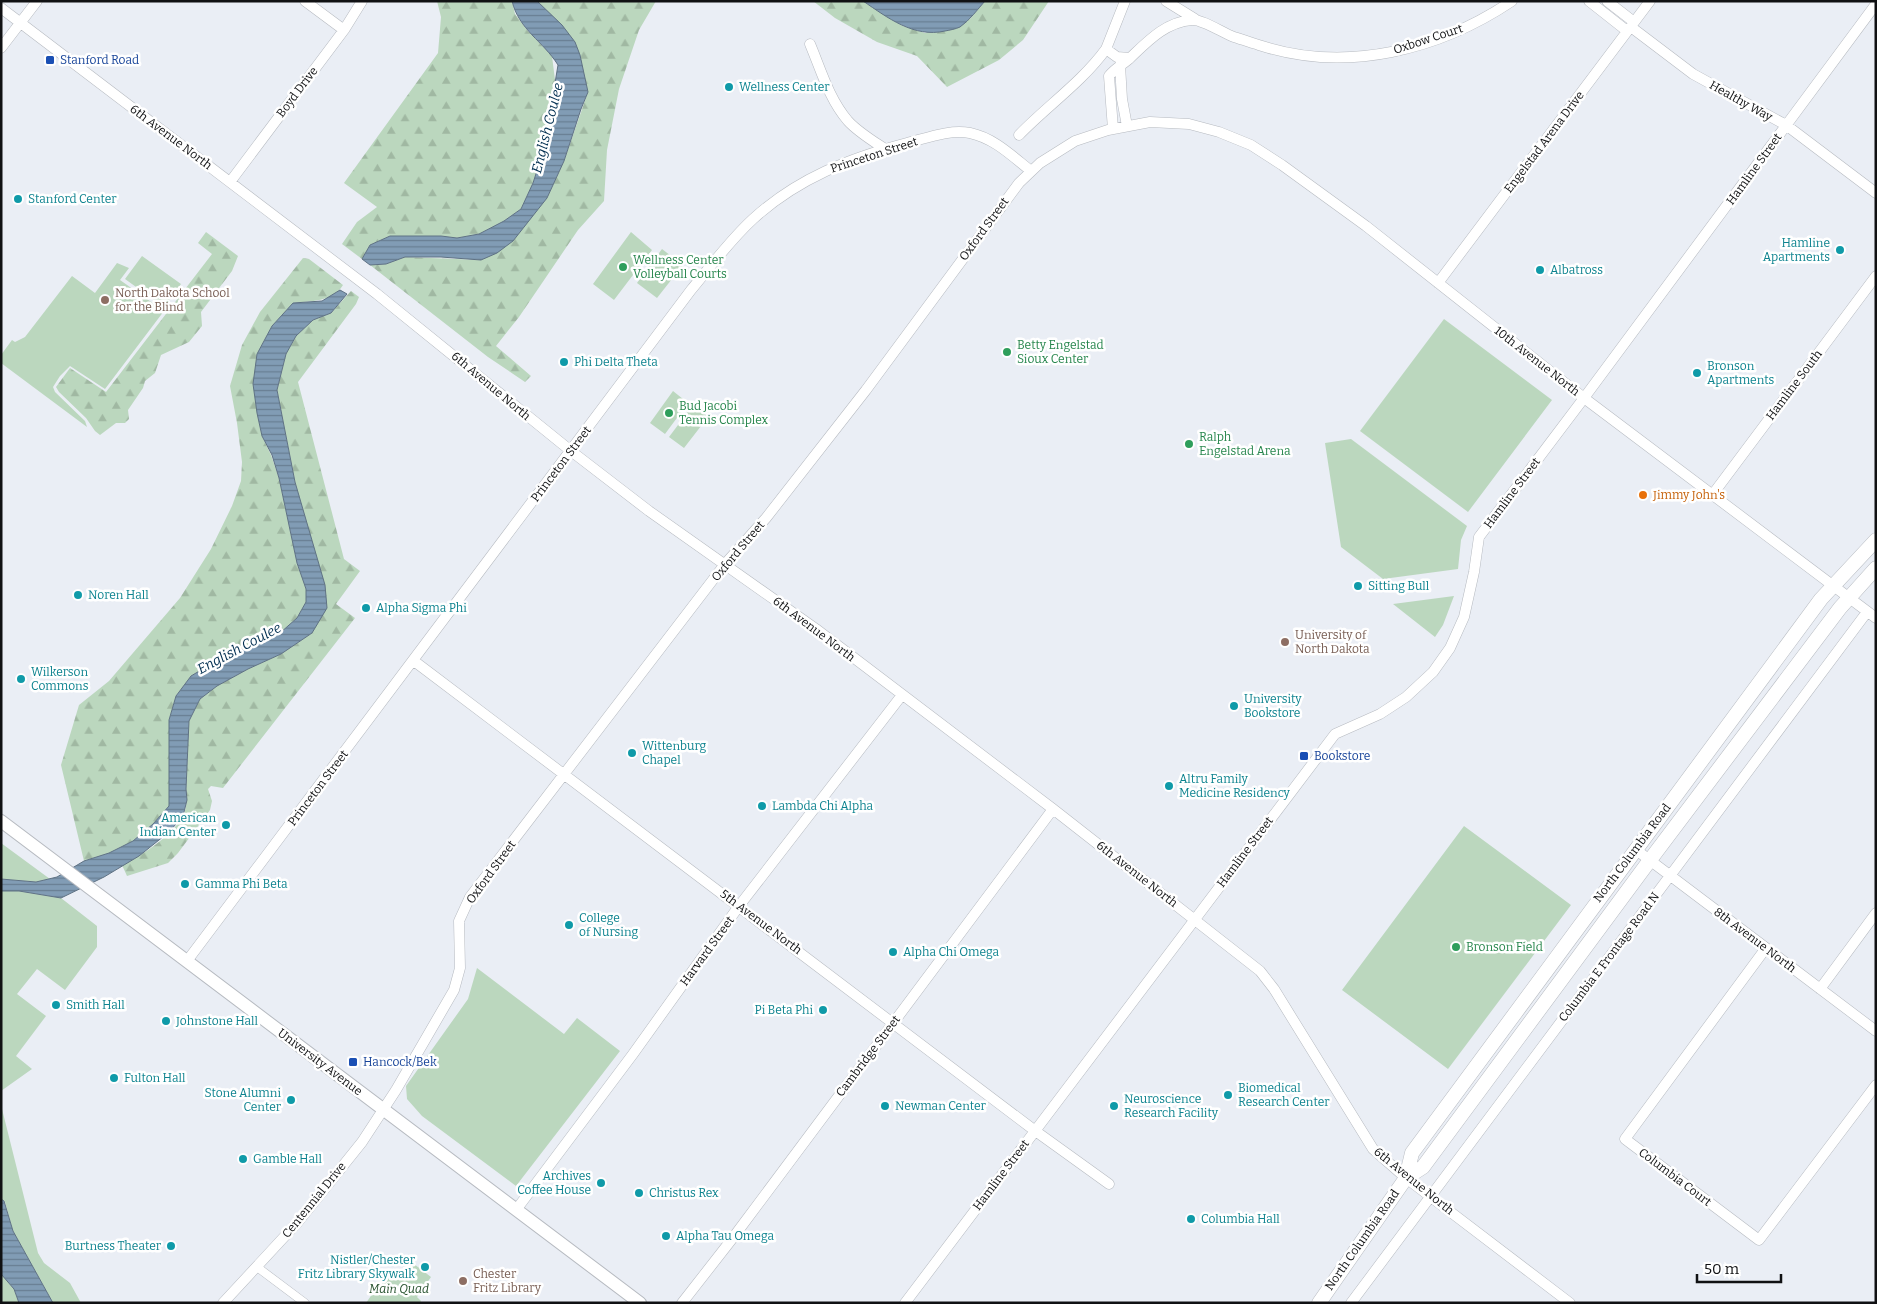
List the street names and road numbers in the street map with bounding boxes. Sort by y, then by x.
street label: Oxbow Court [1392,21,1465,57]
street label: Boyd Drive [274,64,320,120]
street label: Healthy Way [1707,78,1776,124]
street label: Engelstad Arena Drive [1501,88,1587,196]
street label: 6th Avenue North [127,102,215,173]
street label: Hamline Street [1723,130,1785,207]
street label: Princeton Street [829,134,920,176]
street label: Oxford Street [956,194,1012,263]
street label: 10th Avenue North [1492,323,1583,399]
street label: Hamline South [1763,347,1825,423]
street label: 6th Avenue North [449,349,534,423]
street label: Princeton Street [528,423,594,504]
street label: Hamline Street [1481,454,1544,531]
street label: Oxford Street [709,517,768,584]
street label: 6th Avenue North [770,594,858,665]
street label: Princeton Street [285,747,351,828]
street label: North Columbia Road [1590,801,1674,905]
street label: Hamline Street [1214,813,1277,890]
street label: Oxford Street [463,837,519,906]
street label: 6th Avenue North [1094,838,1181,910]
street label: 5th Avenue North [718,887,805,957]
street label: Columbia E Frontage Road N [1556,889,1663,1024]
street label: 8th Avenue North [1711,905,1799,976]
street label: Harvard Street [677,913,737,988]
street label: Cambridge Street [833,1012,903,1099]
street label: University Avenue [275,1026,365,1098]
street label: Hamline Street [970,1136,1033,1213]
street label: 6th Avenue North [1371,1144,1457,1218]
street label: Columbia Court [1636,1145,1715,1209]
street label: Centennial Drive [279,1159,349,1241]
street label: North Columbia Road [1322,1187,1402,1293]

